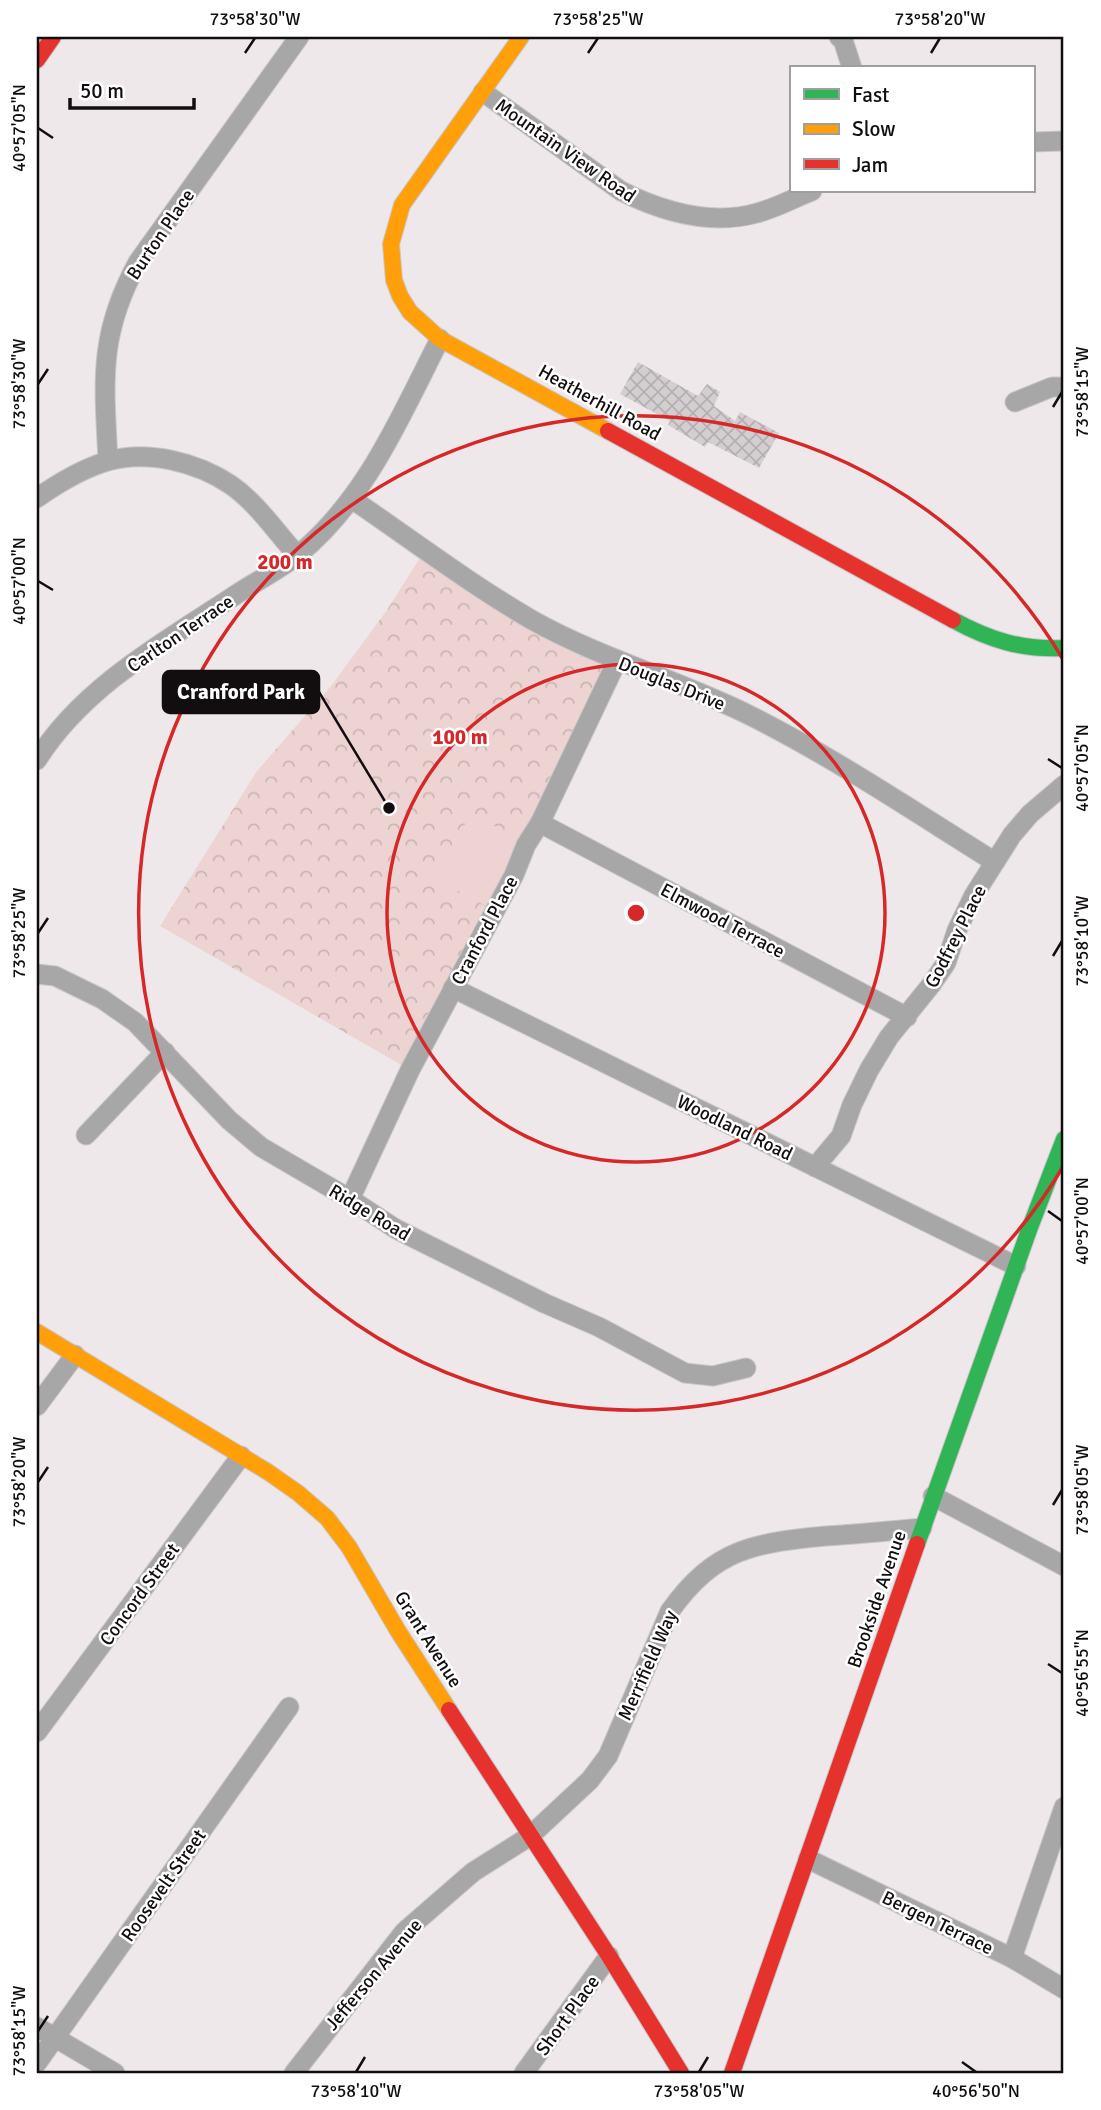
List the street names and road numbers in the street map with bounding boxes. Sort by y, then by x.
street label: Mountain View Road [491,93,640,208]
street label: Burton Place [122,185,200,285]
street label: Heatherhill Road [534,359,665,446]
street label: Carlton Terrace [123,589,238,678]
street label: Douglas Drive [615,652,728,716]
street label: Cranford Place [446,872,524,989]
street label: Elmwood Terrace [656,878,789,964]
street label: Godfrey Place [920,881,992,992]
street label: Woodland Road [673,1090,796,1166]
street label: Ridge Road [324,1179,415,1247]
street label: Brookside Avenue [842,1527,912,1671]
street label: Concord Street [95,1538,185,1651]
street label: Grant Avenue [389,1587,467,1692]
street label: Merrifield Way [613,1606,683,1724]
street label: Roosevelt Street [116,1824,212,1947]
street label: Bergen Terrace [878,1886,997,1960]
street label: Jefferson Avenue [320,1914,428,2035]
street label: Short Place [531,1971,605,2060]

